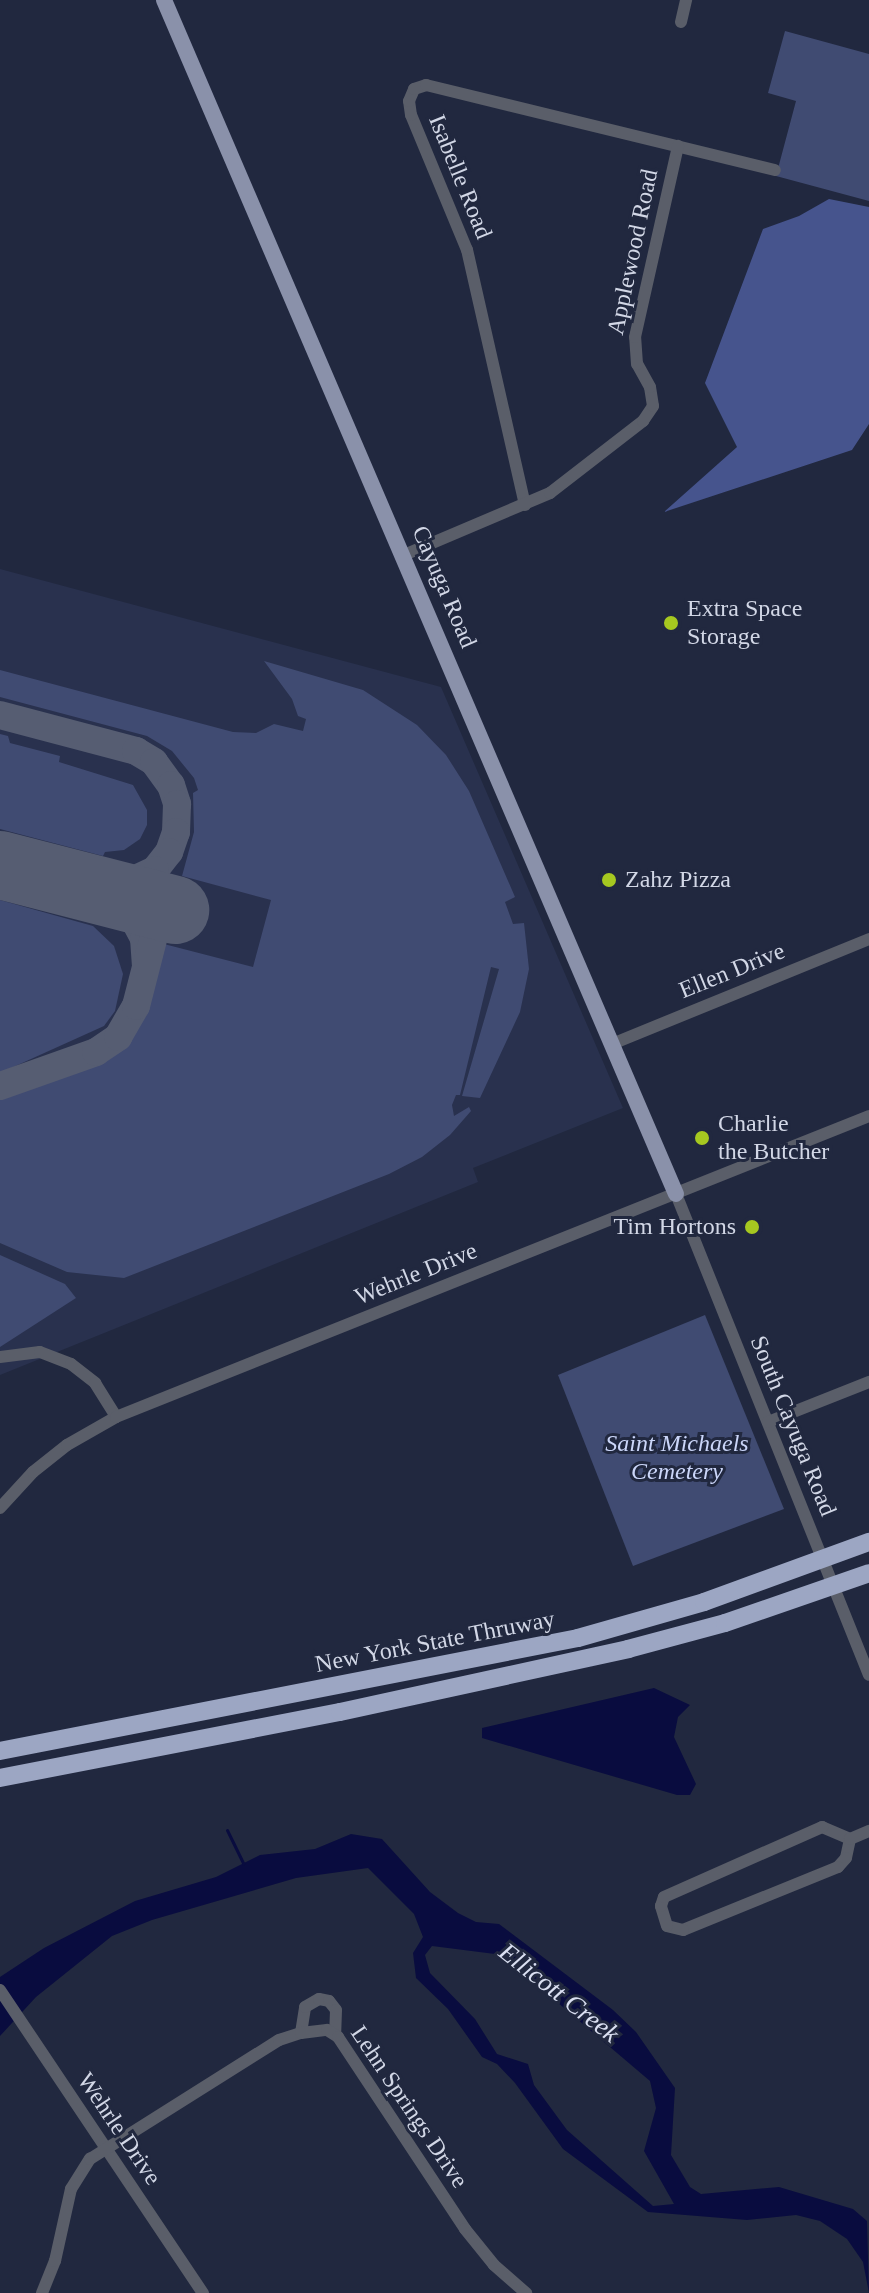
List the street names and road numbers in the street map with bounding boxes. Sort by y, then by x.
street label: Isabelle Road [422,111,498,243]
street label: Applewood Road [601,167,665,337]
street label: Cayuga Road [405,522,483,652]
street label: Ellen Drive [675,937,789,1005]
street label: Wehrle Drive [351,1236,481,1312]
street label: South Cayuga Road [744,1332,842,1520]
street label: New York State Thruway [312,1605,558,1679]
street label: Lehn Springs Drive [344,2020,474,2194]
street label: Wehrle Drive [71,2067,167,2191]

